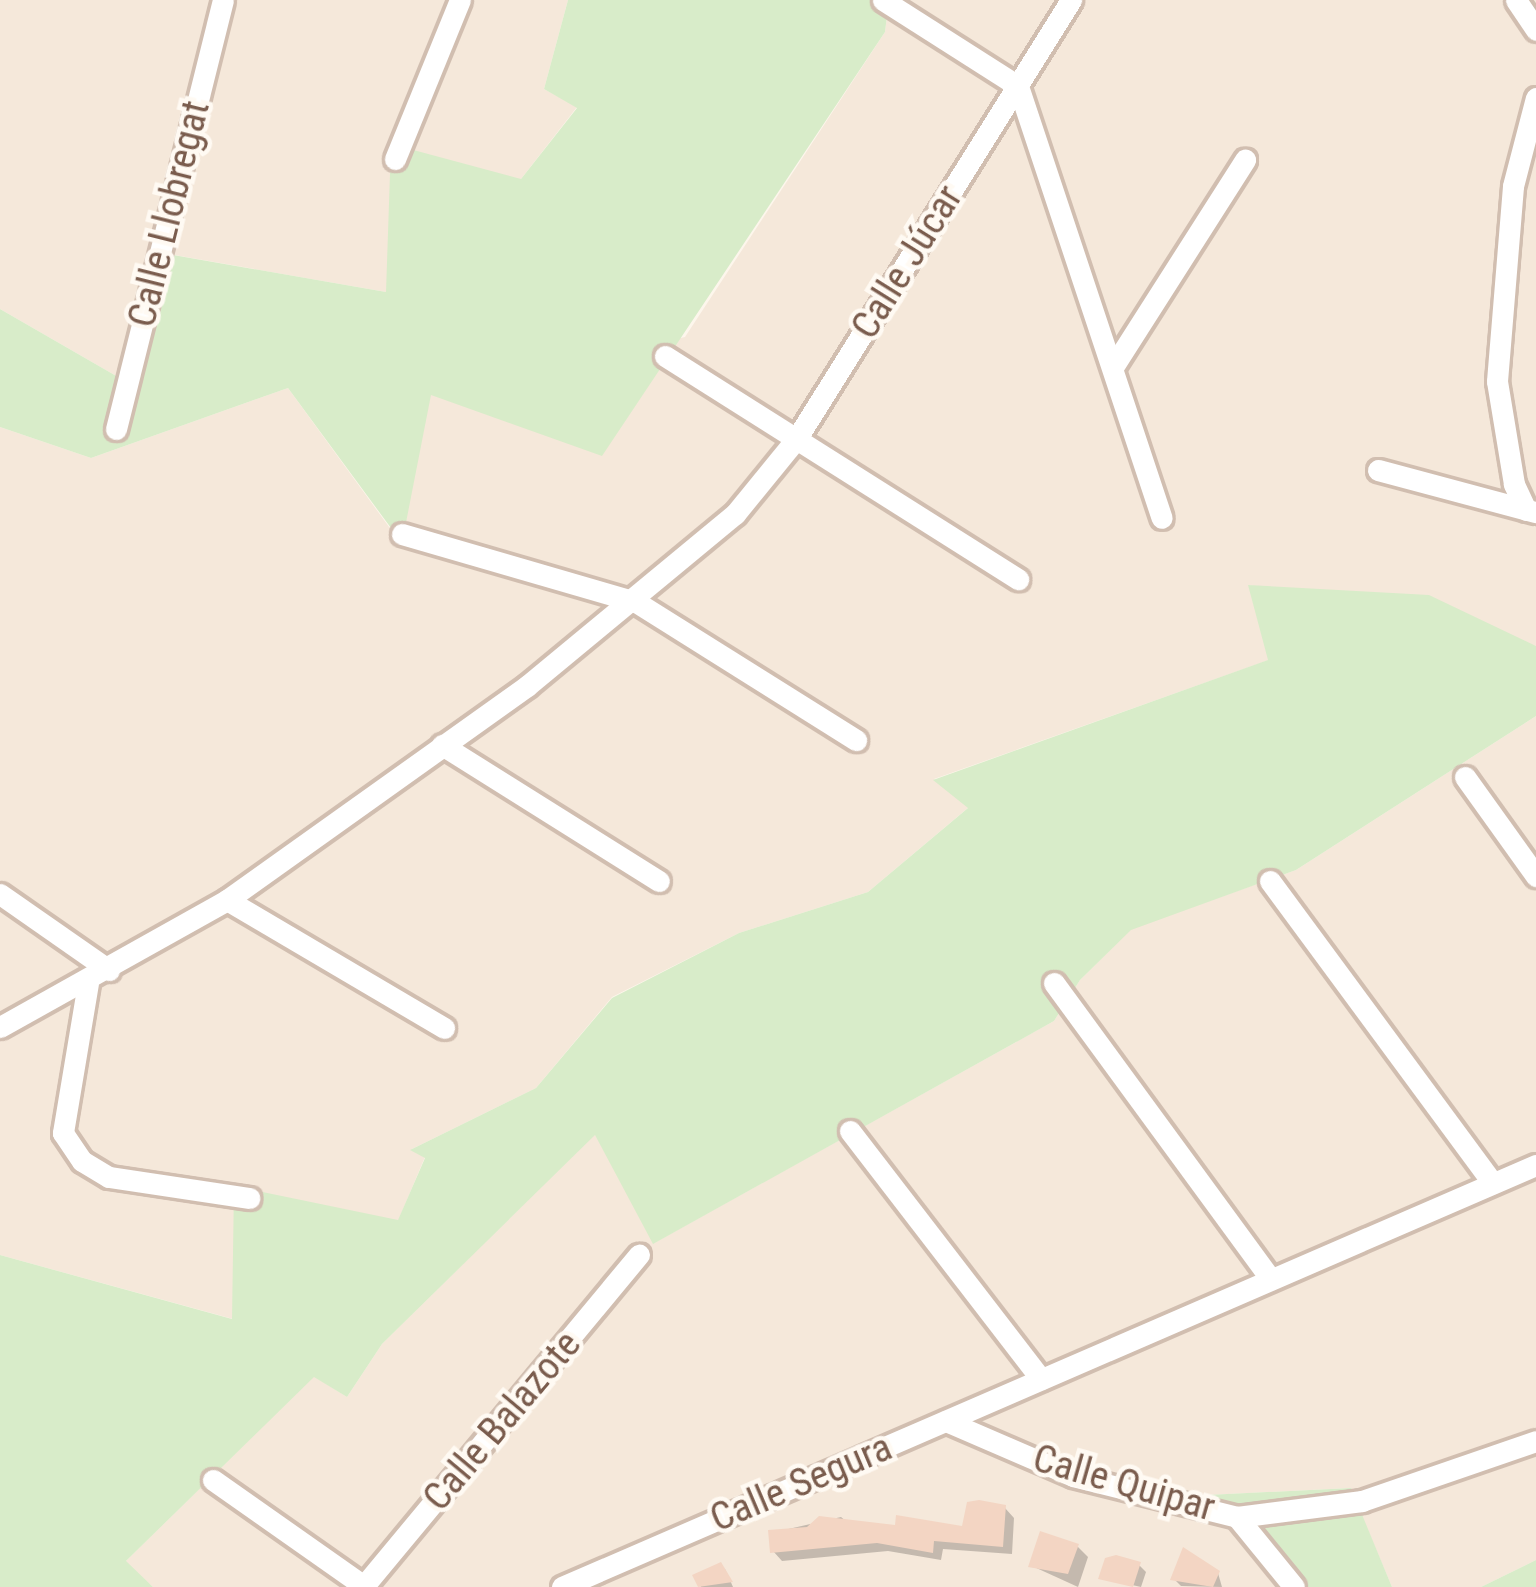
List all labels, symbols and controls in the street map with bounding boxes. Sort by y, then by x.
street label: Calle Llobregat [118,96,220,332]
street label: Calle Júcar [842,177,972,347]
street label: Calle Balazote [413,1322,591,1520]
street label: Calle Segura [703,1424,899,1542]
street label: Calle Quipar [1028,1435,1220,1531]

